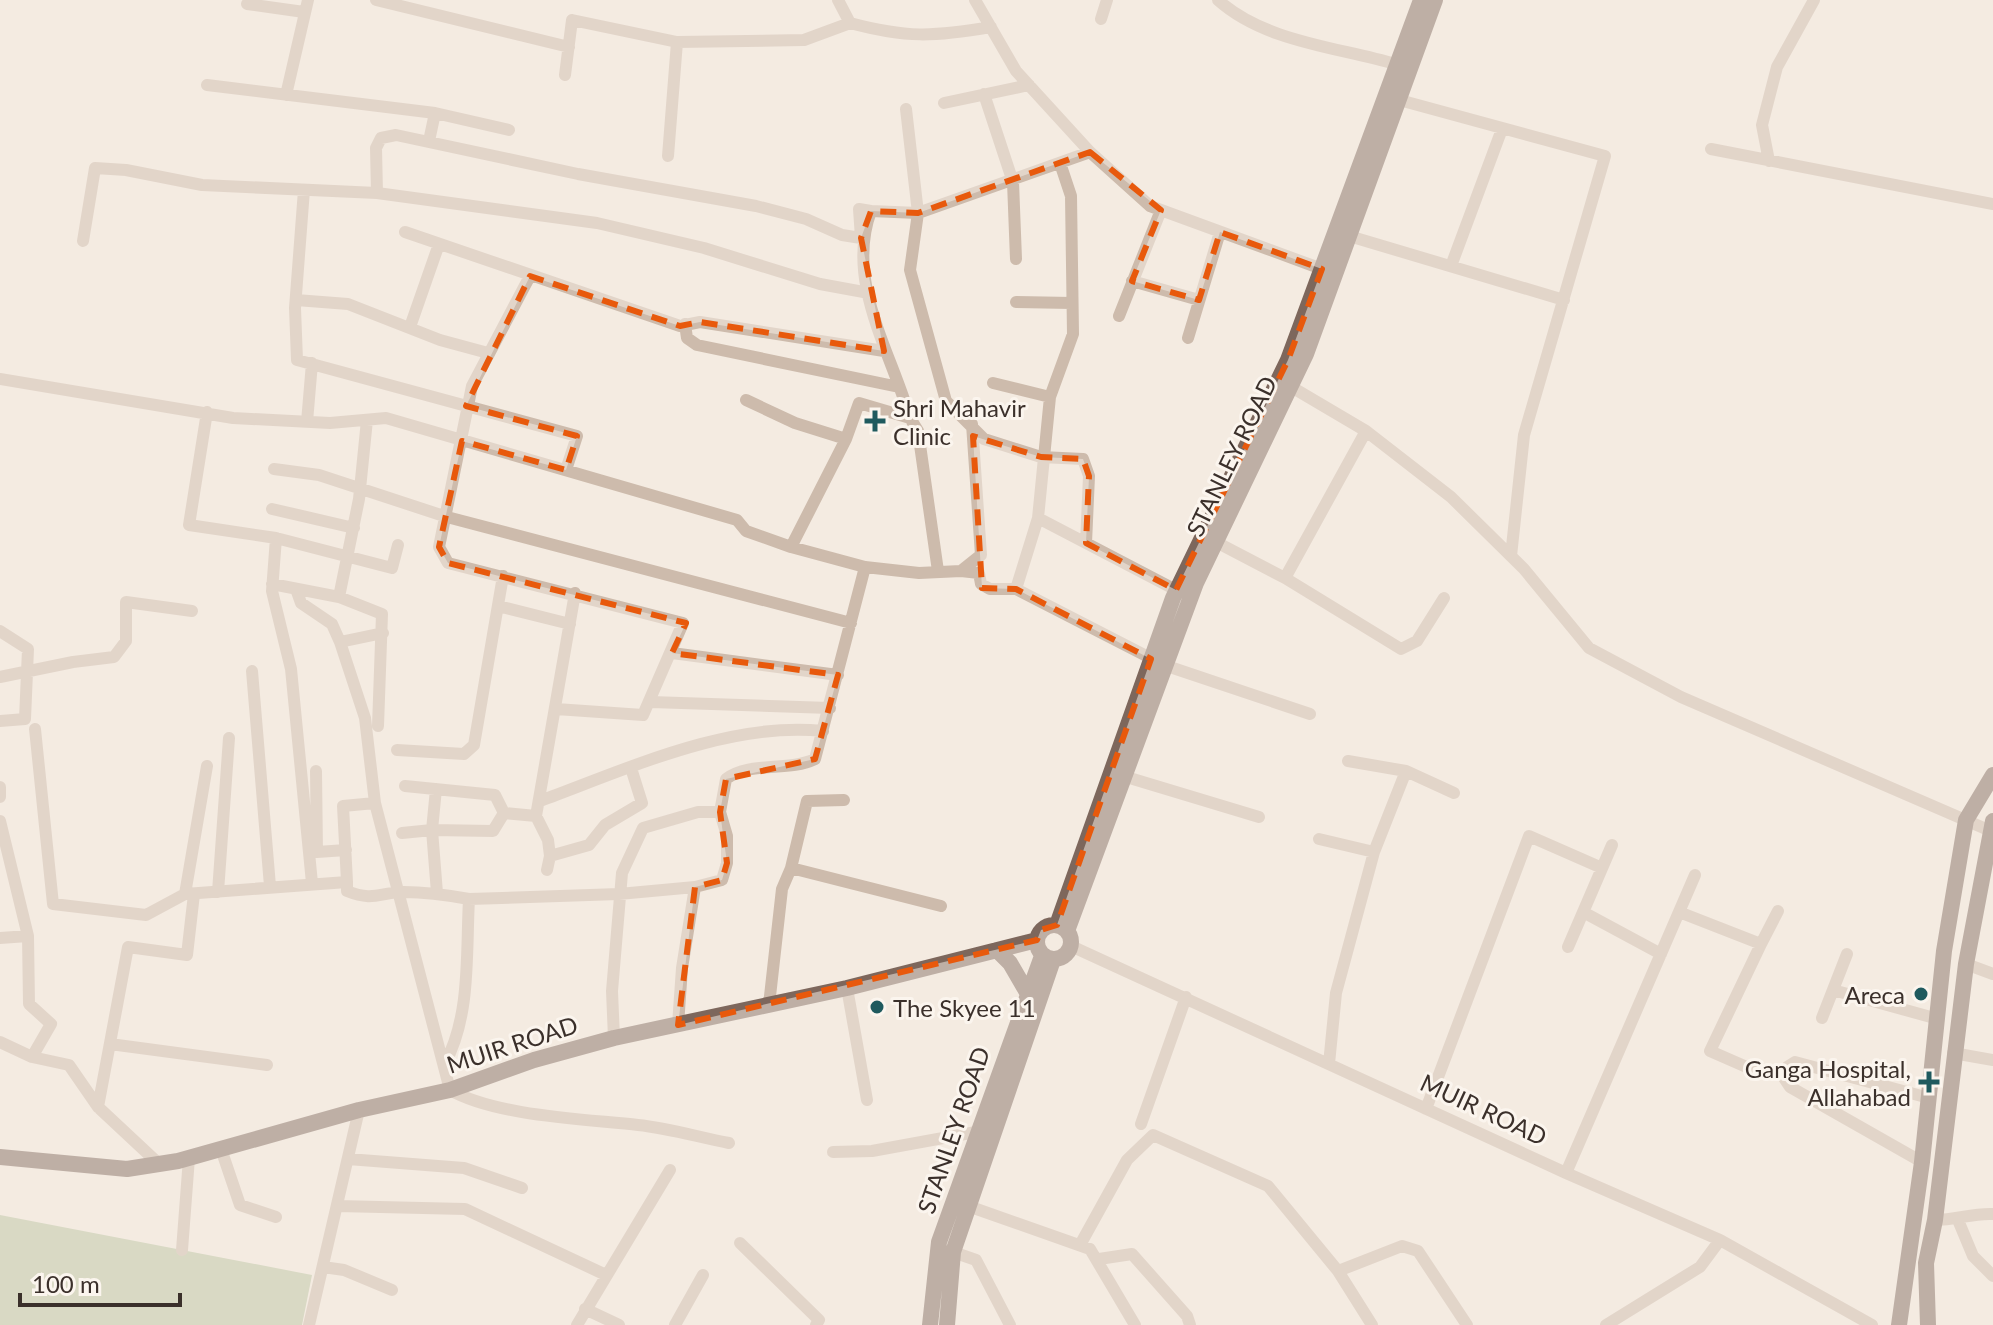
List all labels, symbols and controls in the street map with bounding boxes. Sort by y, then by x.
street label: STANLEY ROAD [1180,371,1282,541]
place label: Shri Mahavir Clinic [893,393,1026,450]
marker: Shri Mahavir Clinic [864,410,886,432]
place label: Areca [1844,980,1905,1009]
marker: Areca [1912,985,1930,1003]
place label: The Skyee 11 [893,993,1036,1022]
marker: The Skyee 11 [868,998,886,1016]
street label: MUIR ROAD [443,1009,581,1079]
street label: STANLEY ROAD [911,1043,995,1217]
place label: Ganga Hospital, Allahabad [1745,1054,1911,1111]
street label: MUIR ROAD [1416,1067,1552,1151]
marker: Ganga Hospital, Allahabad [1918,1071,1940,1093]
scale bar [20,1257,180,1307]
text: 100 m [32,1269,100,1298]

